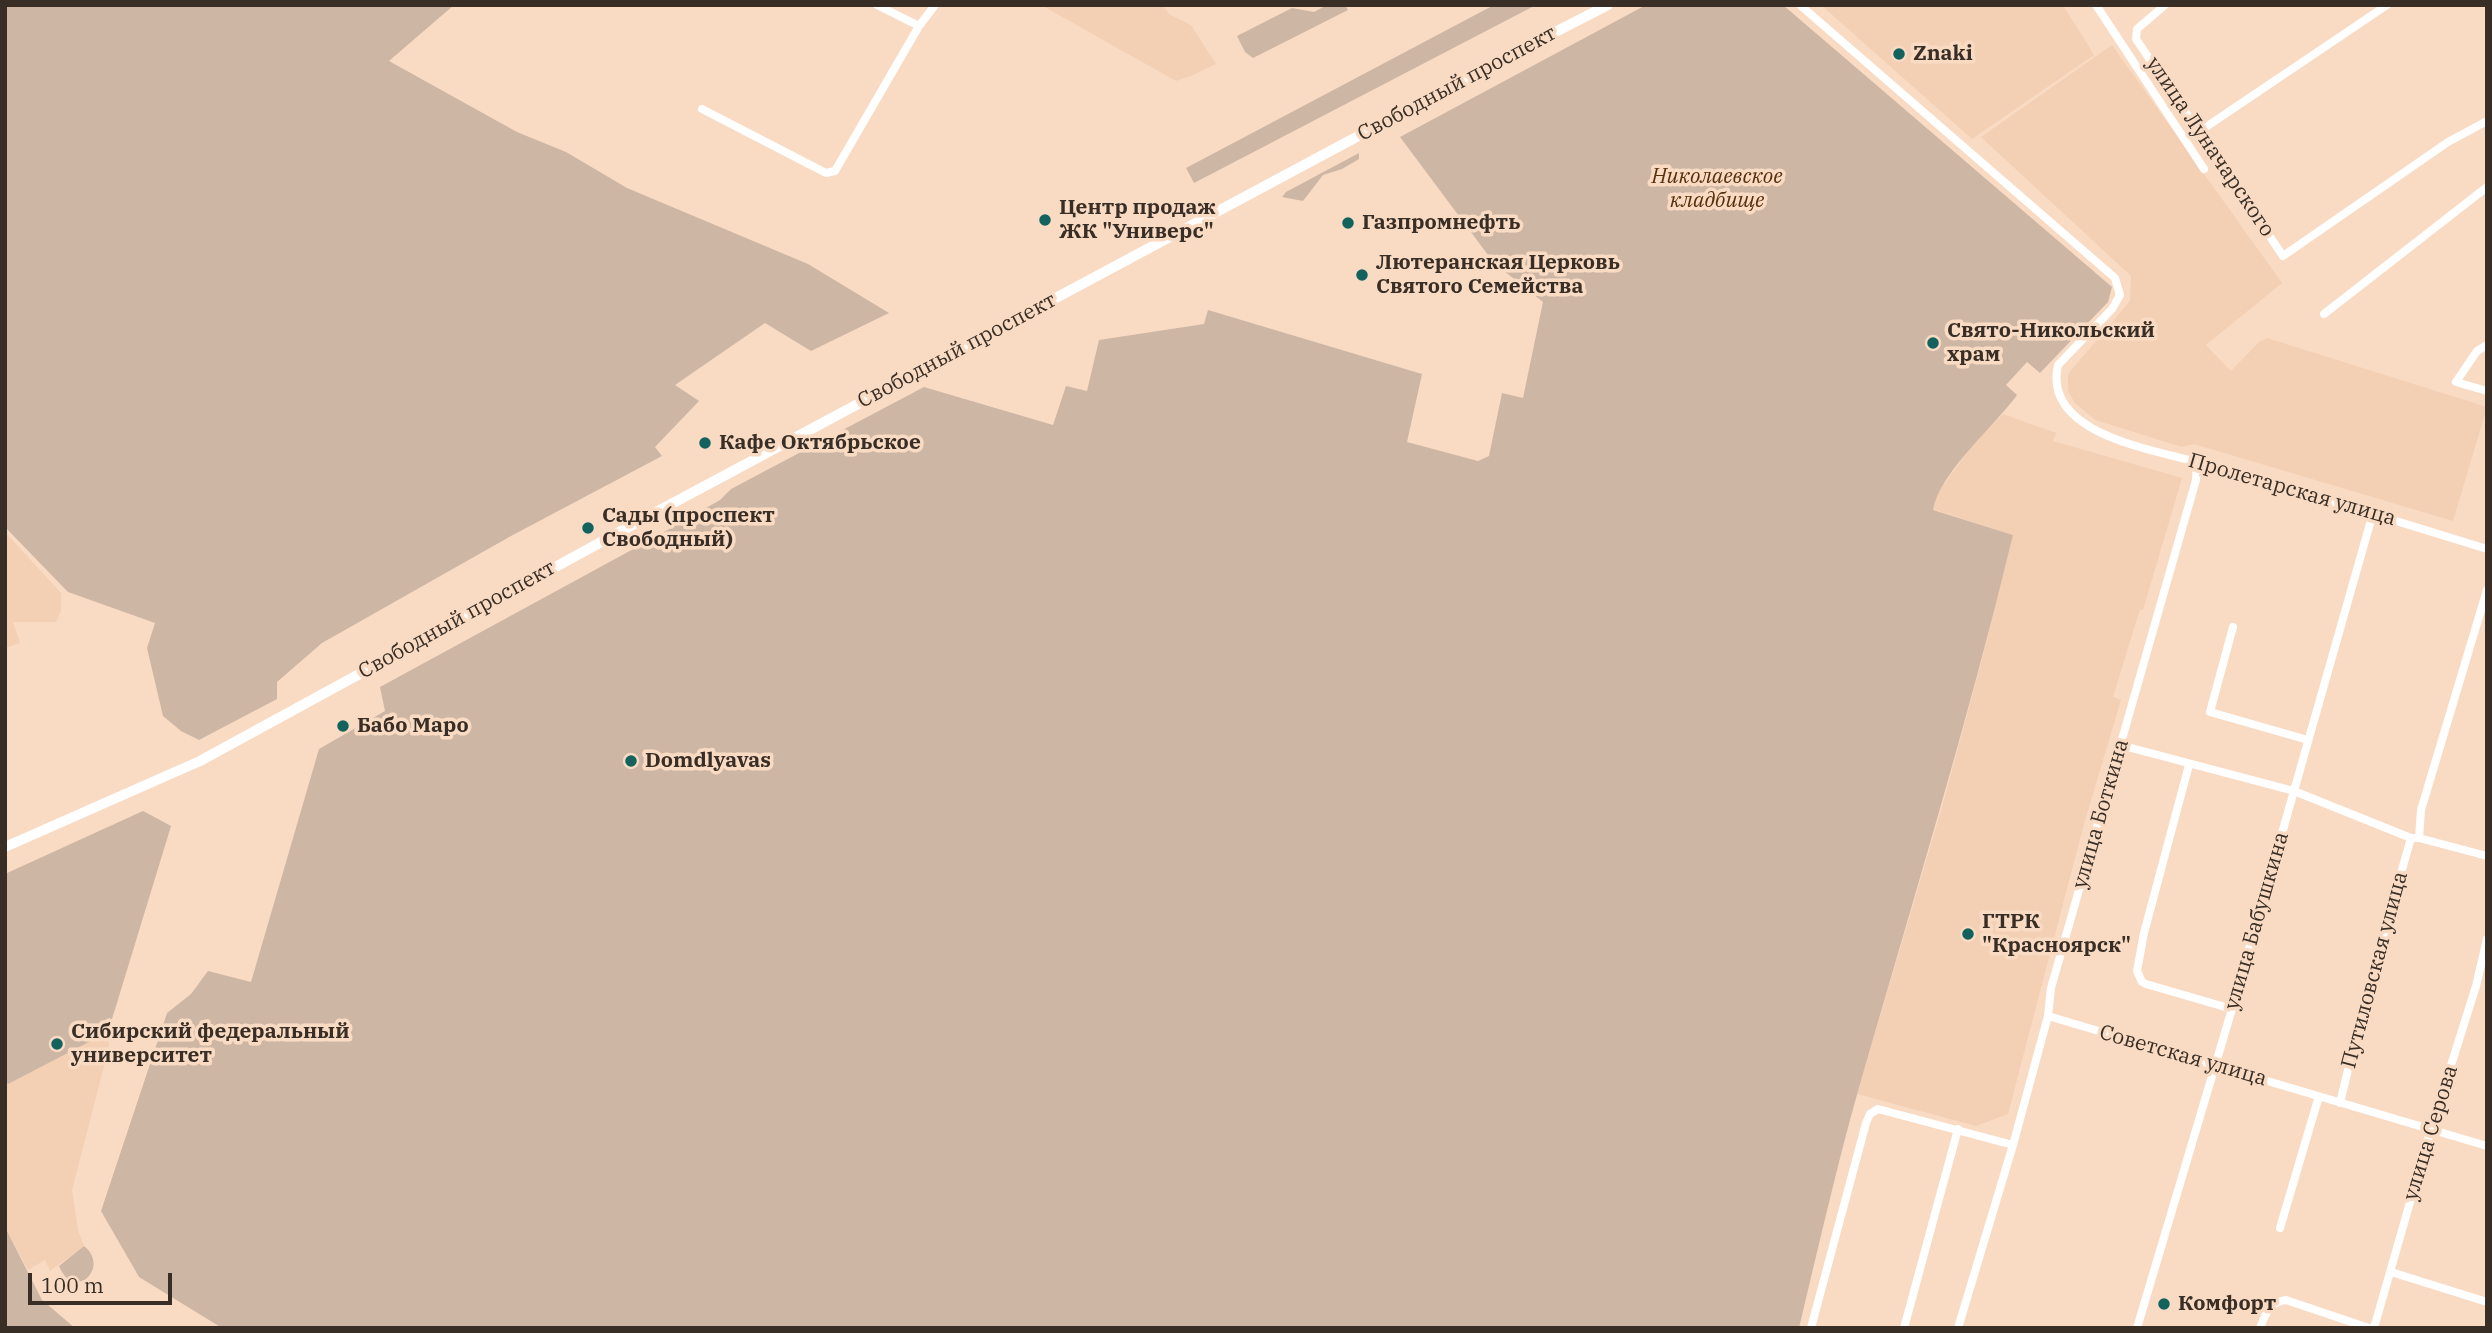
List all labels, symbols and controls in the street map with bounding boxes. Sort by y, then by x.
street label: Свободный проспект [1353,21,1561,147]
place label: Znaki [1913,41,1973,67]
marker: Znaki [1891,46,1907,62]
street label: улица Луначарского [2140,52,2280,242]
park label: Николаевское кладбище [1651,164,1783,214]
place label: Центр продаж ЖК "Универс" [1059,195,1216,245]
place label: Газпромнефть [1362,210,1520,236]
marker: Центр продаж ЖК "Универс" [1037,212,1053,228]
marker: Газпромнефть [1340,215,1356,231]
place label: Лютеранская Церковь Святого Семейства [1376,250,1620,300]
marker: Лютеранская Церковь Святого Семейства [1354,267,1370,283]
street label: Свободный проспект [853,288,1061,414]
place label: Свято-Никольский храм [1947,318,2155,368]
marker: Свято-Никольский храм [1925,335,1941,351]
place label: Кафе Октябрьское [719,430,921,456]
marker: Кафе Октябрьское [697,435,713,451]
street label: Пролетарская улица [2185,448,2399,532]
place label: Сады (проспект Свободный) [602,503,775,553]
marker: Сады (проспект Свободный) [580,520,596,536]
street label: Свободный проспект [354,555,560,685]
place label: Бабо Маро [357,713,469,739]
marker: Бабо Маро [335,718,351,734]
street label: улица Боткина [2068,736,2134,892]
place label: Domdlyavas [645,748,771,774]
marker: Domdlyavas [623,753,639,769]
street label: улица Бабушкина [2220,829,2294,1013]
street label: Путиловская улица [2337,869,2413,1071]
place label: ГТРК "Красноярск" [1982,909,2131,959]
marker: ГТРК "Красноярск" [1960,926,1976,942]
place label: Сибирский федеральный университет [71,1019,350,1069]
street label: Советская улица [2096,1020,2270,1092]
marker: Сибирский федеральный университет [49,1036,65,1052]
street label: улица Серова [2398,1062,2464,1204]
scale bar [32,1260,175,1304]
text: 100 m [41,1271,104,1299]
place label: Комфорт [2178,1291,2276,1317]
marker: Комфорт [2156,1296,2172,1312]

